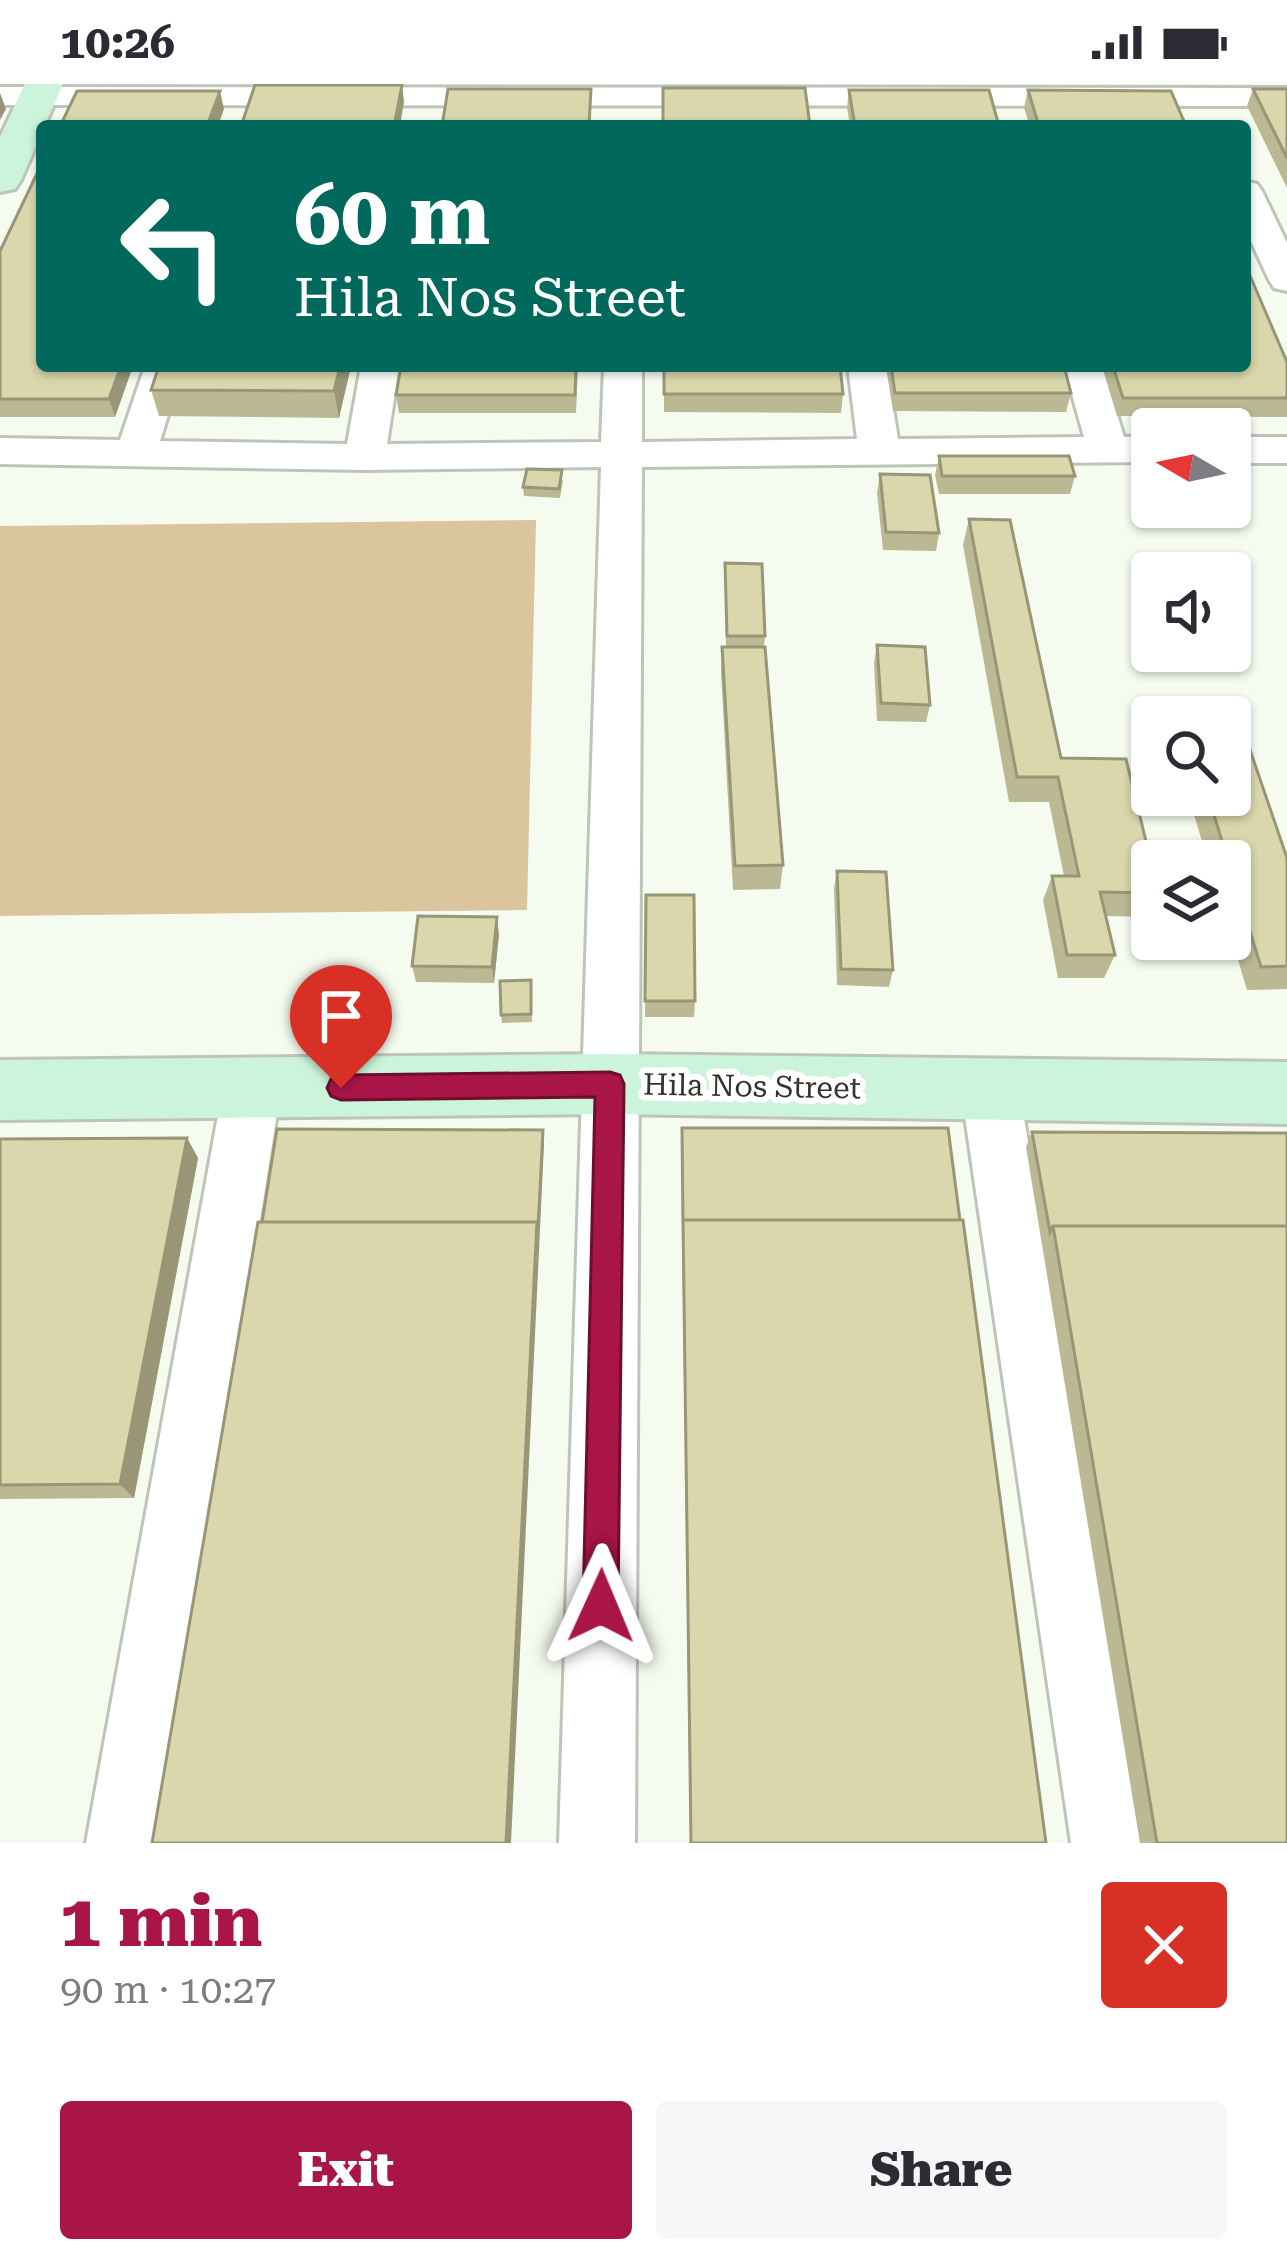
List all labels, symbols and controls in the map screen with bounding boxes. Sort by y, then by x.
text: 10:26 [60,16,175,69]
text: 60 m [294,166,490,264]
icon: left [96,168,252,324]
text: Hila Nos Street [294,266,686,329]
north arrow [1131,408,1251,528]
map controls [1131,408,1251,960]
button: sound [1131,552,1251,672]
button: search [1131,696,1251,816]
button: layers [1131,840,1251,960]
pin [290,965,392,1088]
icon: arrive [308,983,374,1049]
street label: Hila Nos Street [643,1067,861,1105]
position arrow [538,1543,664,1669]
text: 1 min [60,1879,262,1964]
button: close [1101,1882,1227,2008]
text: 90 m · 10:27 [60,1967,276,2013]
button: Exit [60,2101,632,2239]
button: Share [656,2101,1227,2239]

